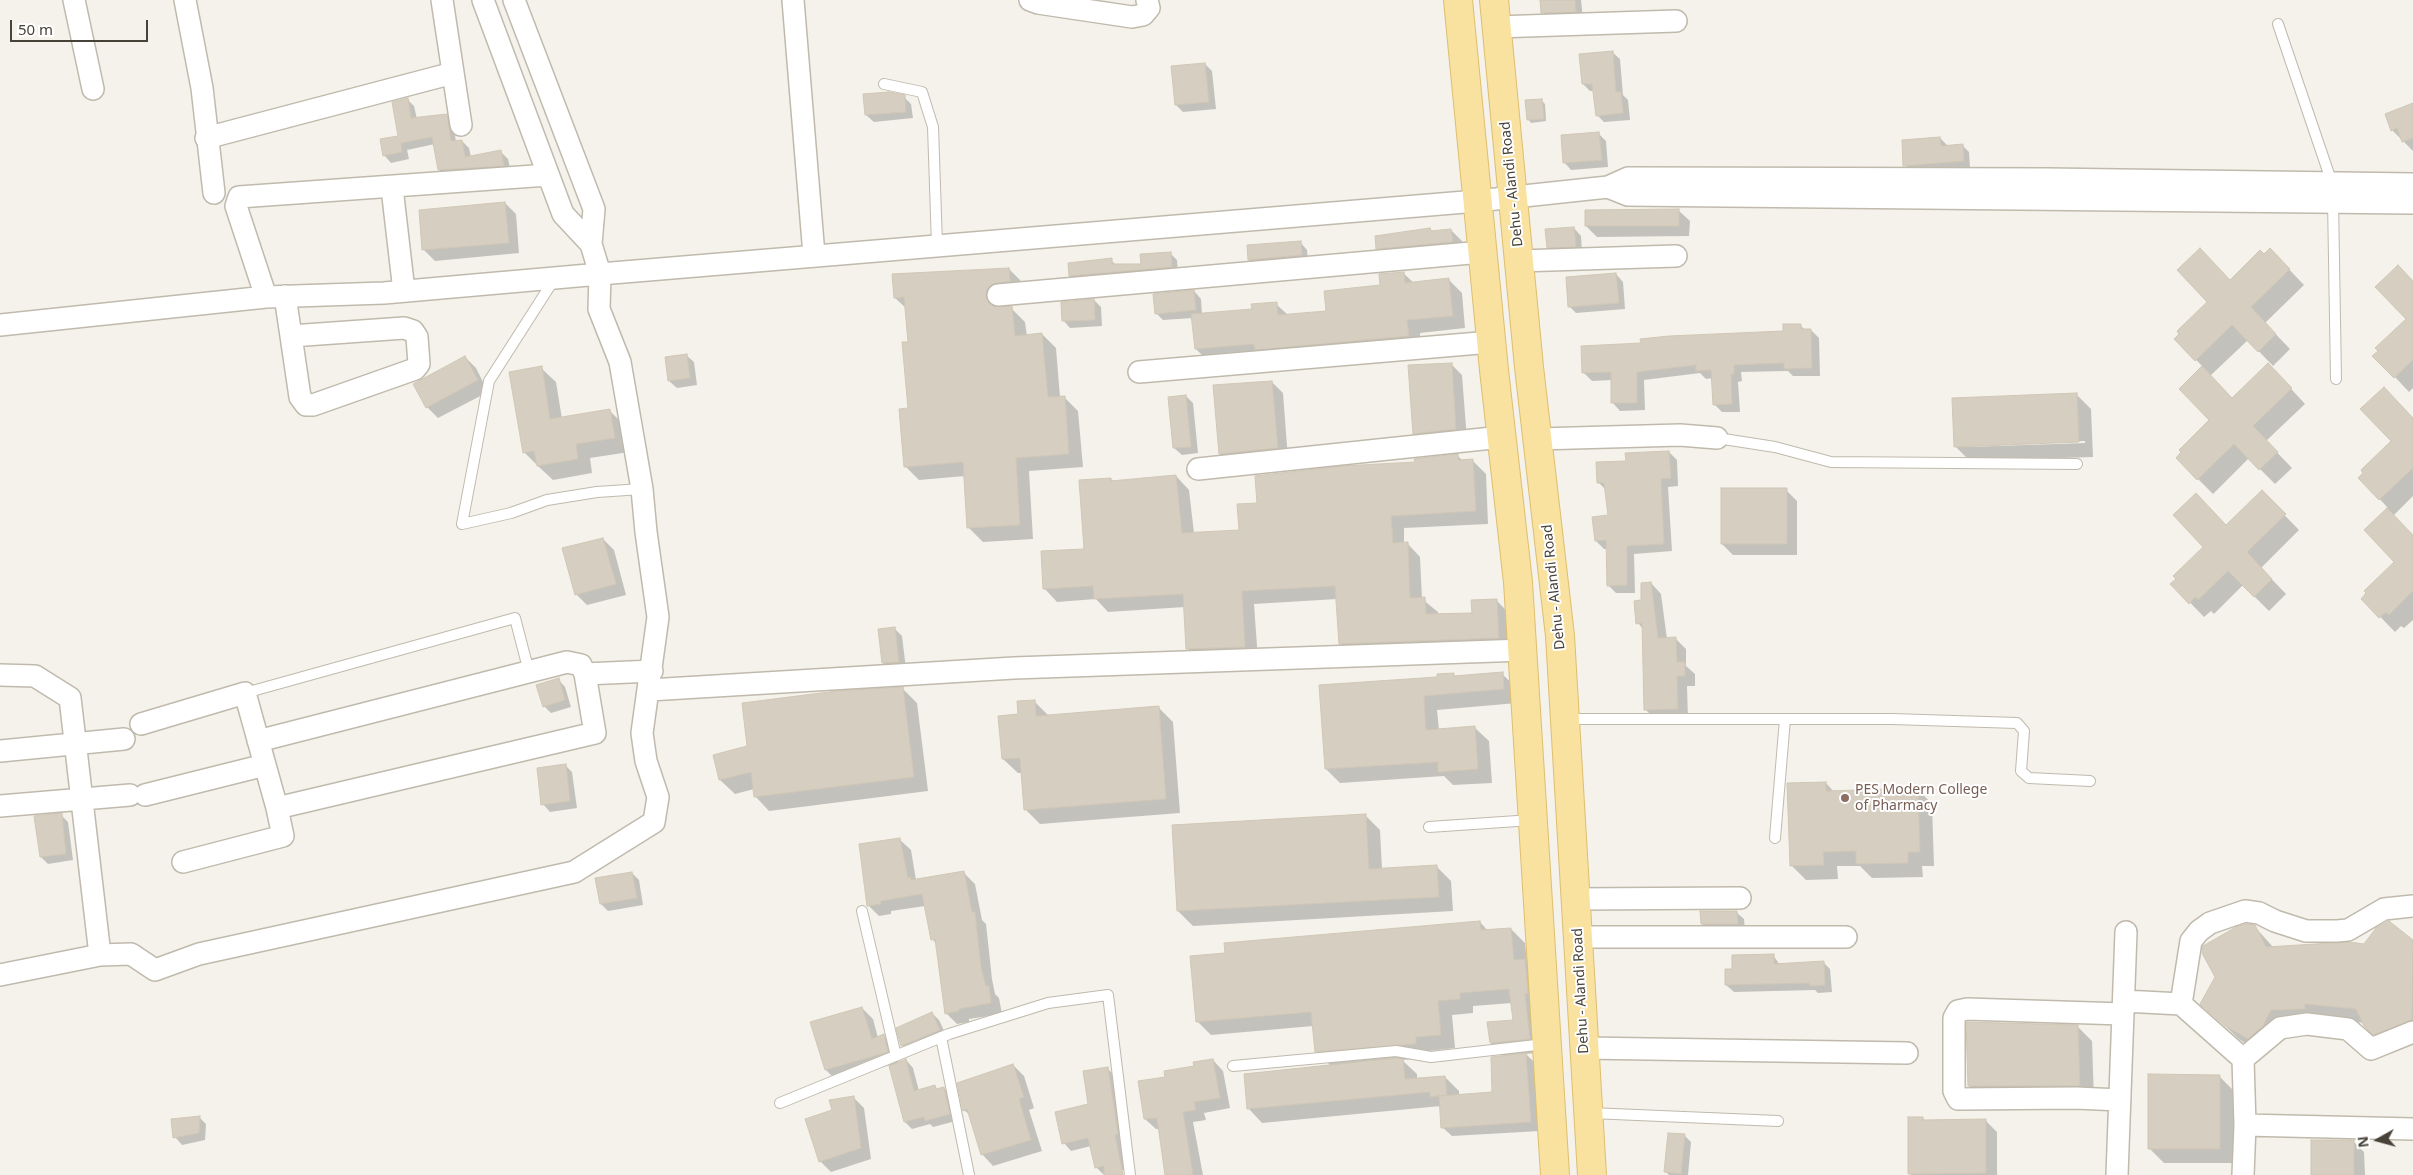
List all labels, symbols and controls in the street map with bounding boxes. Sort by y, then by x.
scale bar [12,10,150,42]
text: 50 m [18,19,53,39]
street label: Dehu - Alandi Road [1497,121,1527,247]
street label: Dehu - Alandi Road [1539,524,1569,650]
place label: PES Modern College of Pharmacy [1855,782,1987,814]
marker: PES Modern College of Pharmacy [1839,792,1851,804]
street label: Dehu - Alandi Road [1569,928,1593,1054]
north arrow [2353,1115,2403,1165]
text: N [2352,1135,2373,1149]

